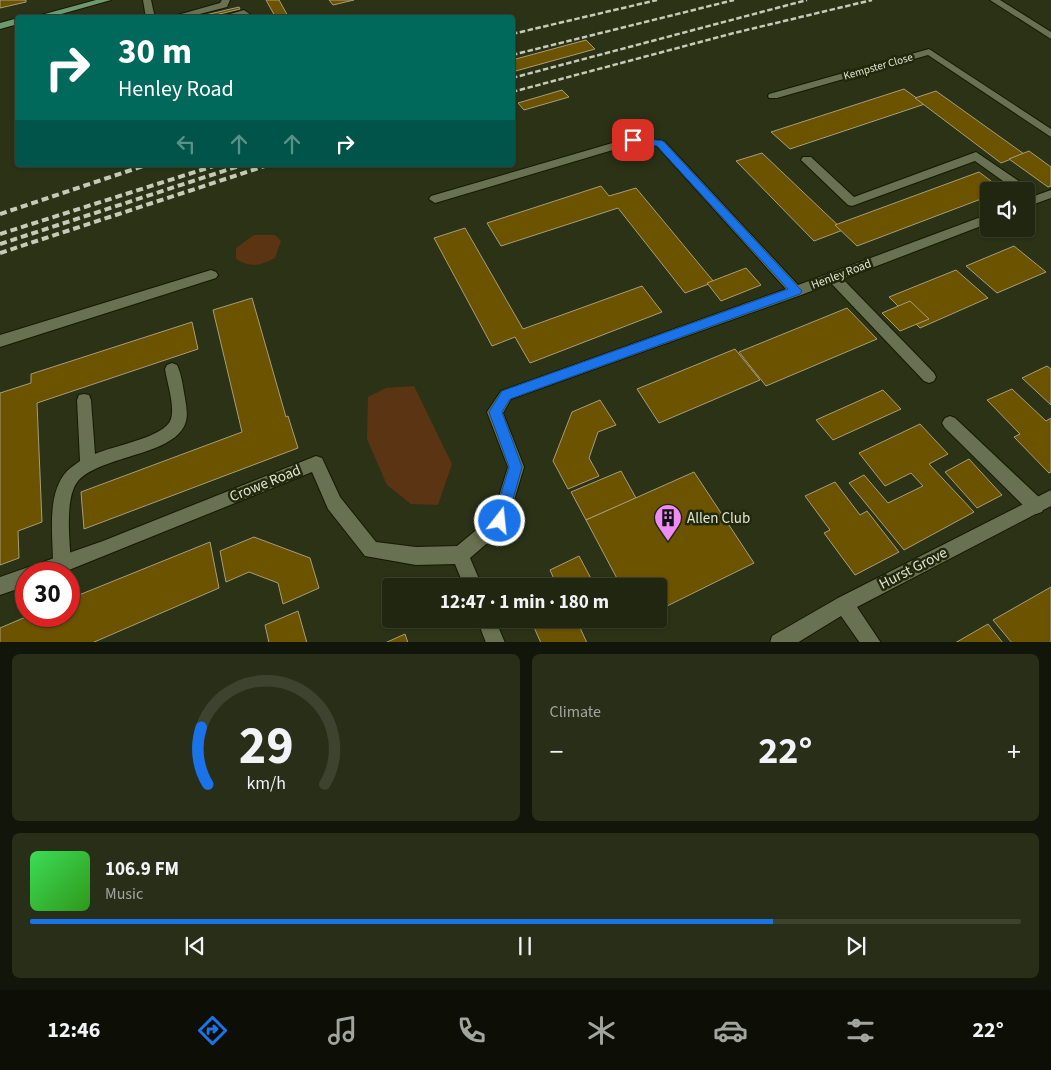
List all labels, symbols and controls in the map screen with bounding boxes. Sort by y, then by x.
text: 30 m [118,27,192,77]
icon: right [35,35,100,100]
street label: Kempster Close [842,49,915,84]
text: Henley Road [118,73,234,105]
pin [612,119,654,161]
icon: arrive [619,126,647,154]
icon: left [172,130,200,158]
icon: ahead [225,130,253,158]
icon: ahead [278,130,306,158]
icon: right [331,130,359,158]
map controls [980,182,1035,237]
button: sound [980,182,1035,237]
street label: Henley Road [809,255,874,294]
street label: Crowe Road [226,460,304,507]
position arrow [473,494,525,546]
building icon: Allen Club [653,503,683,542]
place label: Allen Club [687,508,750,529]
street label: Hurst Grove [876,542,951,595]
speed limit sign: 30 [15,562,80,627]
text: 12:47 · 1 min · 180 m [440,589,609,616]
text: Climate [550,701,601,723]
text: 29 [238,710,293,784]
text: 22° [758,724,812,778]
text: − [550,732,563,772]
text: + [1007,732,1021,772]
text: km/h [246,771,286,796]
text: 106.9 FM [105,856,179,883]
text: Music [105,883,143,905]
icon: previous [181,932,209,960]
icon: pause [511,932,539,960]
icon: next [842,932,870,960]
icon: directions [195,1013,230,1048]
icon: music [325,1013,360,1048]
icon: phone [454,1013,489,1048]
icon: climate [584,1013,619,1048]
icon: car [713,1013,748,1048]
icon: filters [843,1013,878,1048]
text: 12:46 [47,1014,100,1046]
text: 22° [972,1014,1004,1046]

